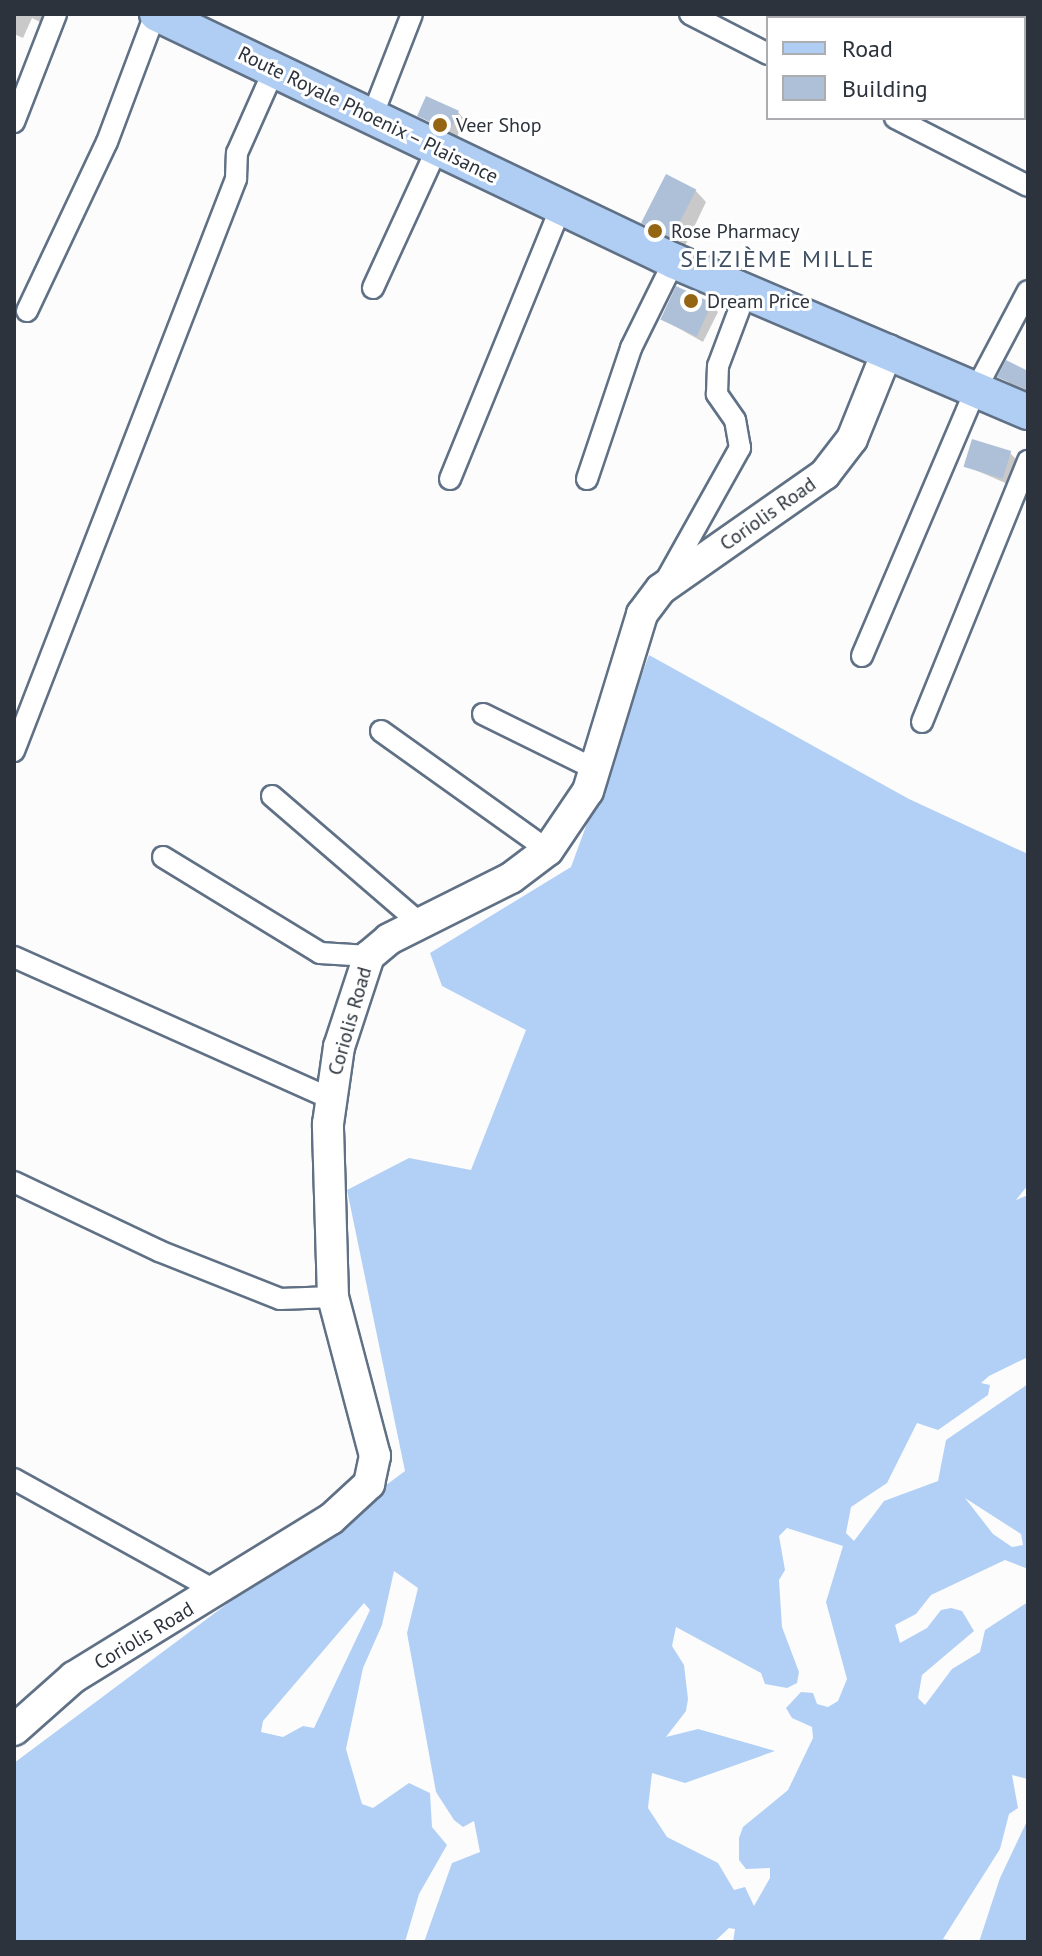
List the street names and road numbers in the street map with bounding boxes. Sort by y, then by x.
street label: Route Royale Phoenix – Plaisance [232,41,504,189]
street label: Coriolis Road [715,472,821,556]
street label: Coriolis Road [323,964,377,1078]
street label: Coriolis Road [90,1597,198,1675]

